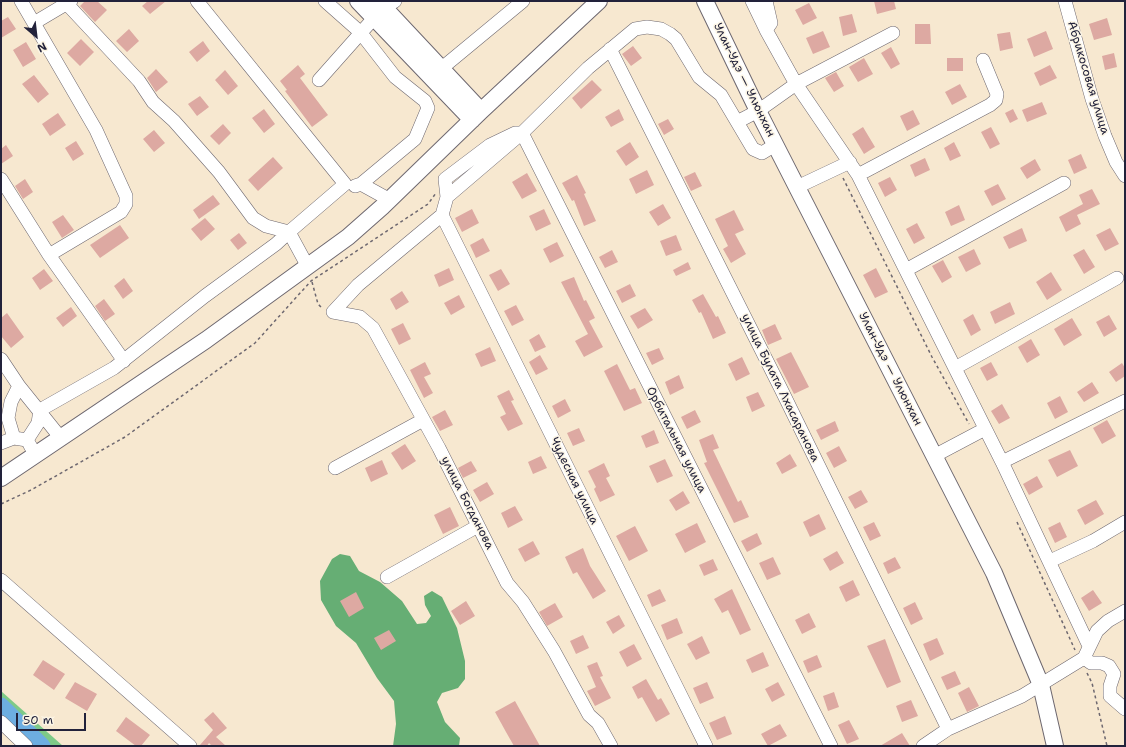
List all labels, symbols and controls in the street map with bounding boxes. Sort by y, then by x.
north arrow [16,16,56,56]
street label: Абрикосовая улица [1064,20,1112,136]
street label: Улан-Удэ — Улюнхан [710,21,778,139]
text: N [34,38,49,56]
street label: Улан-Удэ — Улюнхан [855,310,925,428]
street label: улица Булата Лхасаранова [738,312,822,464]
street label: Орбитальная улица [643,384,709,496]
street label: Чудесная улица [547,435,601,527]
street label: улица Богданова [437,454,497,552]
scale bar [18,705,88,731]
text: 50 m [23,712,53,728]

